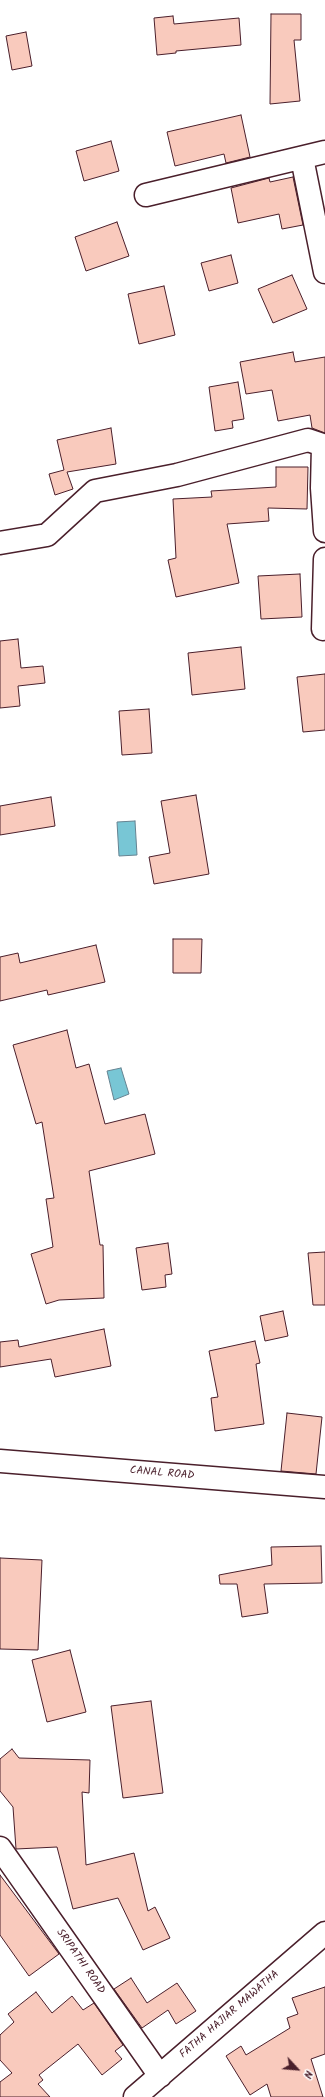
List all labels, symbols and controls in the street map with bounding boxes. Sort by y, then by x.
street label: CANAL ROAD [129,1465,195,1483]
street label: SRIPATHI ROAD [53,1927,107,1997]
street label: FATHA HAJIAR MAWATHA [178,1968,282,2062]
north arrow [277,2049,317,2089]
text: N [298,2067,317,2081]

